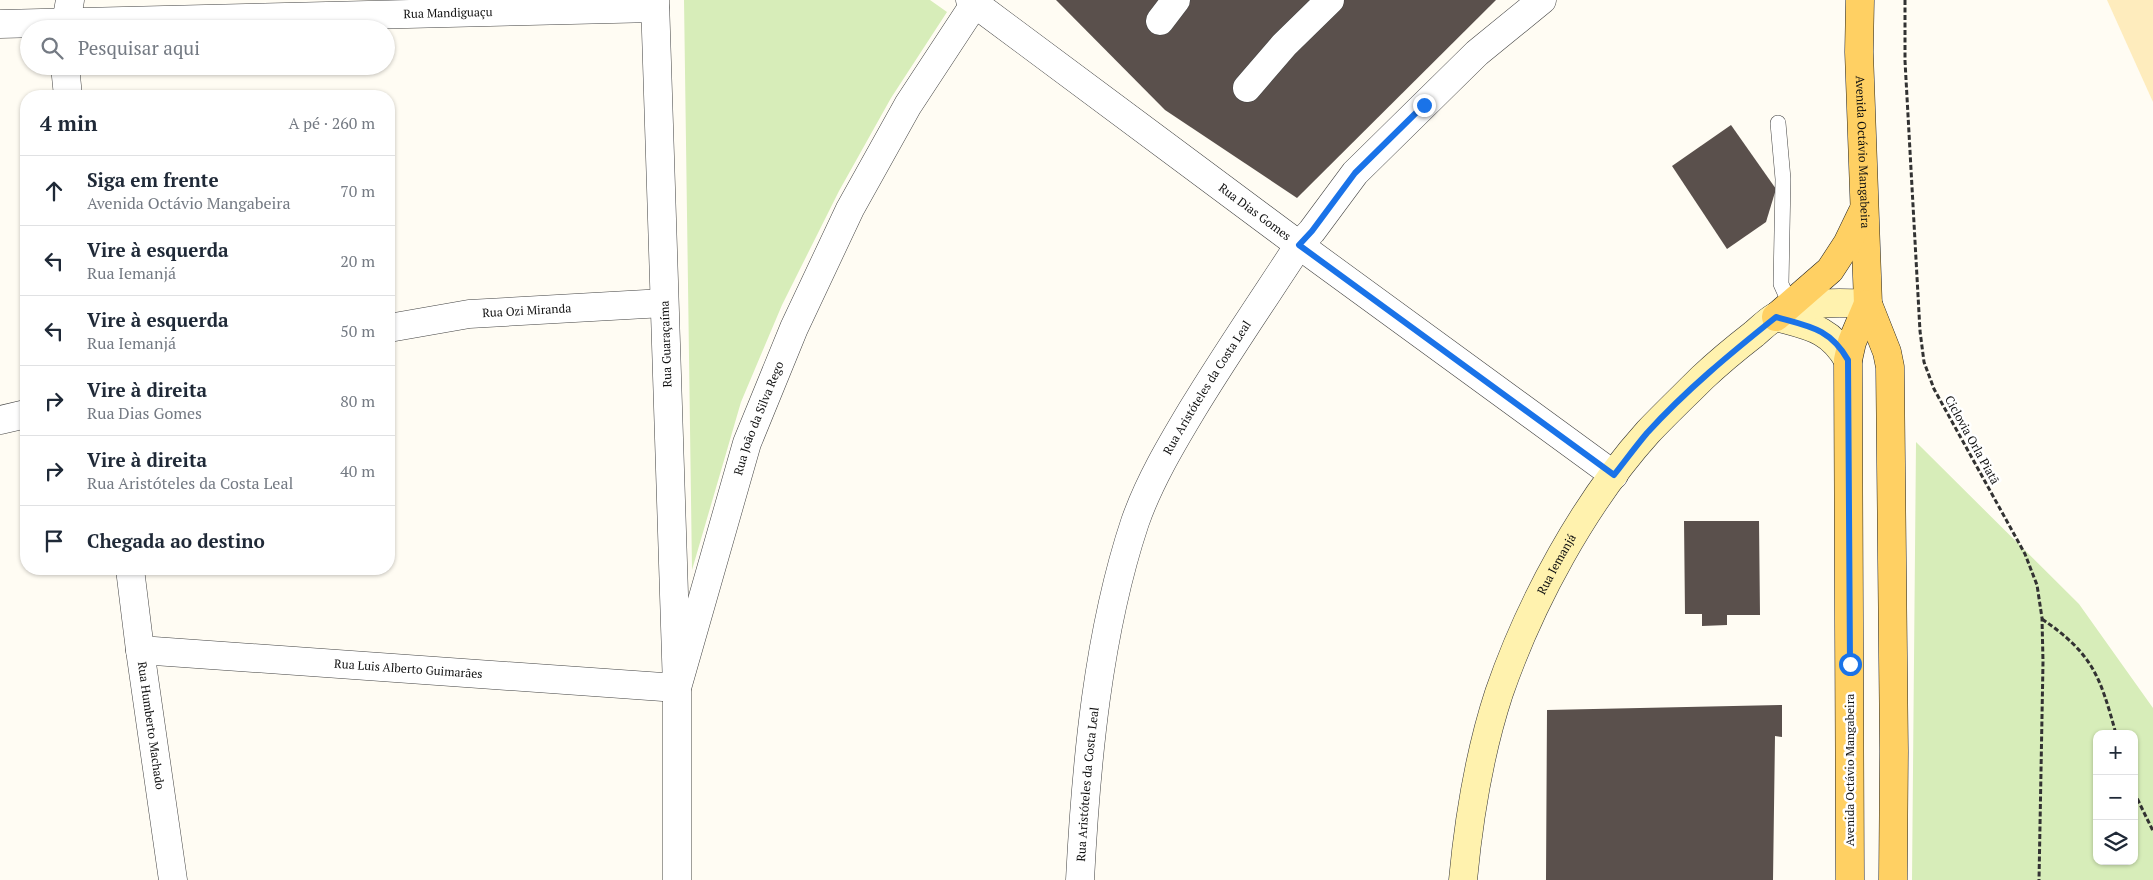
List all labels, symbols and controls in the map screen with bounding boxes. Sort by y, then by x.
street label: Rua Mandiguaçu [403,4,493,21]
search box [20,20,395,75]
icon: search [38,34,66,62]
text: Pesquisar aqui [78,35,200,60]
street label: Avenida Octávio Mangabeira [1853,75,1873,229]
route end [1413,94,1436,117]
text: 4 min [40,109,97,137]
text: A pé · 260 m [288,112,375,134]
text: Siga em frente [87,167,219,192]
icon: ahead [40,177,68,205]
text: 70 m [340,180,375,202]
street label: Rua Dias Gomes [1216,180,1294,243]
text: Avenida Octávio Mangabeira [87,192,291,214]
text: Vire à esquerda [87,237,229,262]
icon: left [40,247,68,275]
text: 20 m [340,250,375,272]
text: Rua Iemanjá [87,262,176,284]
street label: Rua Ozi Miranda [482,300,572,320]
street label: Rua Guaraçaíma [656,300,675,388]
text: Vire à esquerda [87,307,229,332]
icon: left [40,317,68,345]
street label: Rua Aristóteles da Costa Leal [1160,317,1254,457]
text: 50 m [340,320,375,342]
text: Rua Iemanjá [87,332,176,354]
street label: Rua João da Silva Rego [730,359,787,477]
text: Vire à direita [87,377,207,402]
icon: right [40,387,68,415]
text: 80 m [340,390,375,412]
street label: Ciclovia Orla Piatã [1942,393,2003,487]
text: Rua Dias Gomes [87,402,202,424]
text: Vire à direita [87,447,207,472]
icon: right [40,457,68,485]
text: 40 m [340,460,375,482]
text: Rua Aristóteles da Costa Leal [87,472,293,494]
icon: arrive [40,527,68,555]
text: Chegada ao destino [87,528,265,553]
street label: Rua Iemanjá [1534,531,1579,597]
route start [1839,653,1862,676]
street label: Rua Luis Alberto Guimarães [334,656,483,681]
street label: Rua Humberto Machado [135,661,168,791]
street label: Avenida Octávio Mangabeira [1842,694,1857,846]
street label: Rua Aristóteles da Costa Leal [1073,706,1102,862]
map controls [2093,730,2138,865]
button: + [2093,730,2138,775]
button: − [2093,775,2138,820]
button: layers [2093,820,2138,865]

